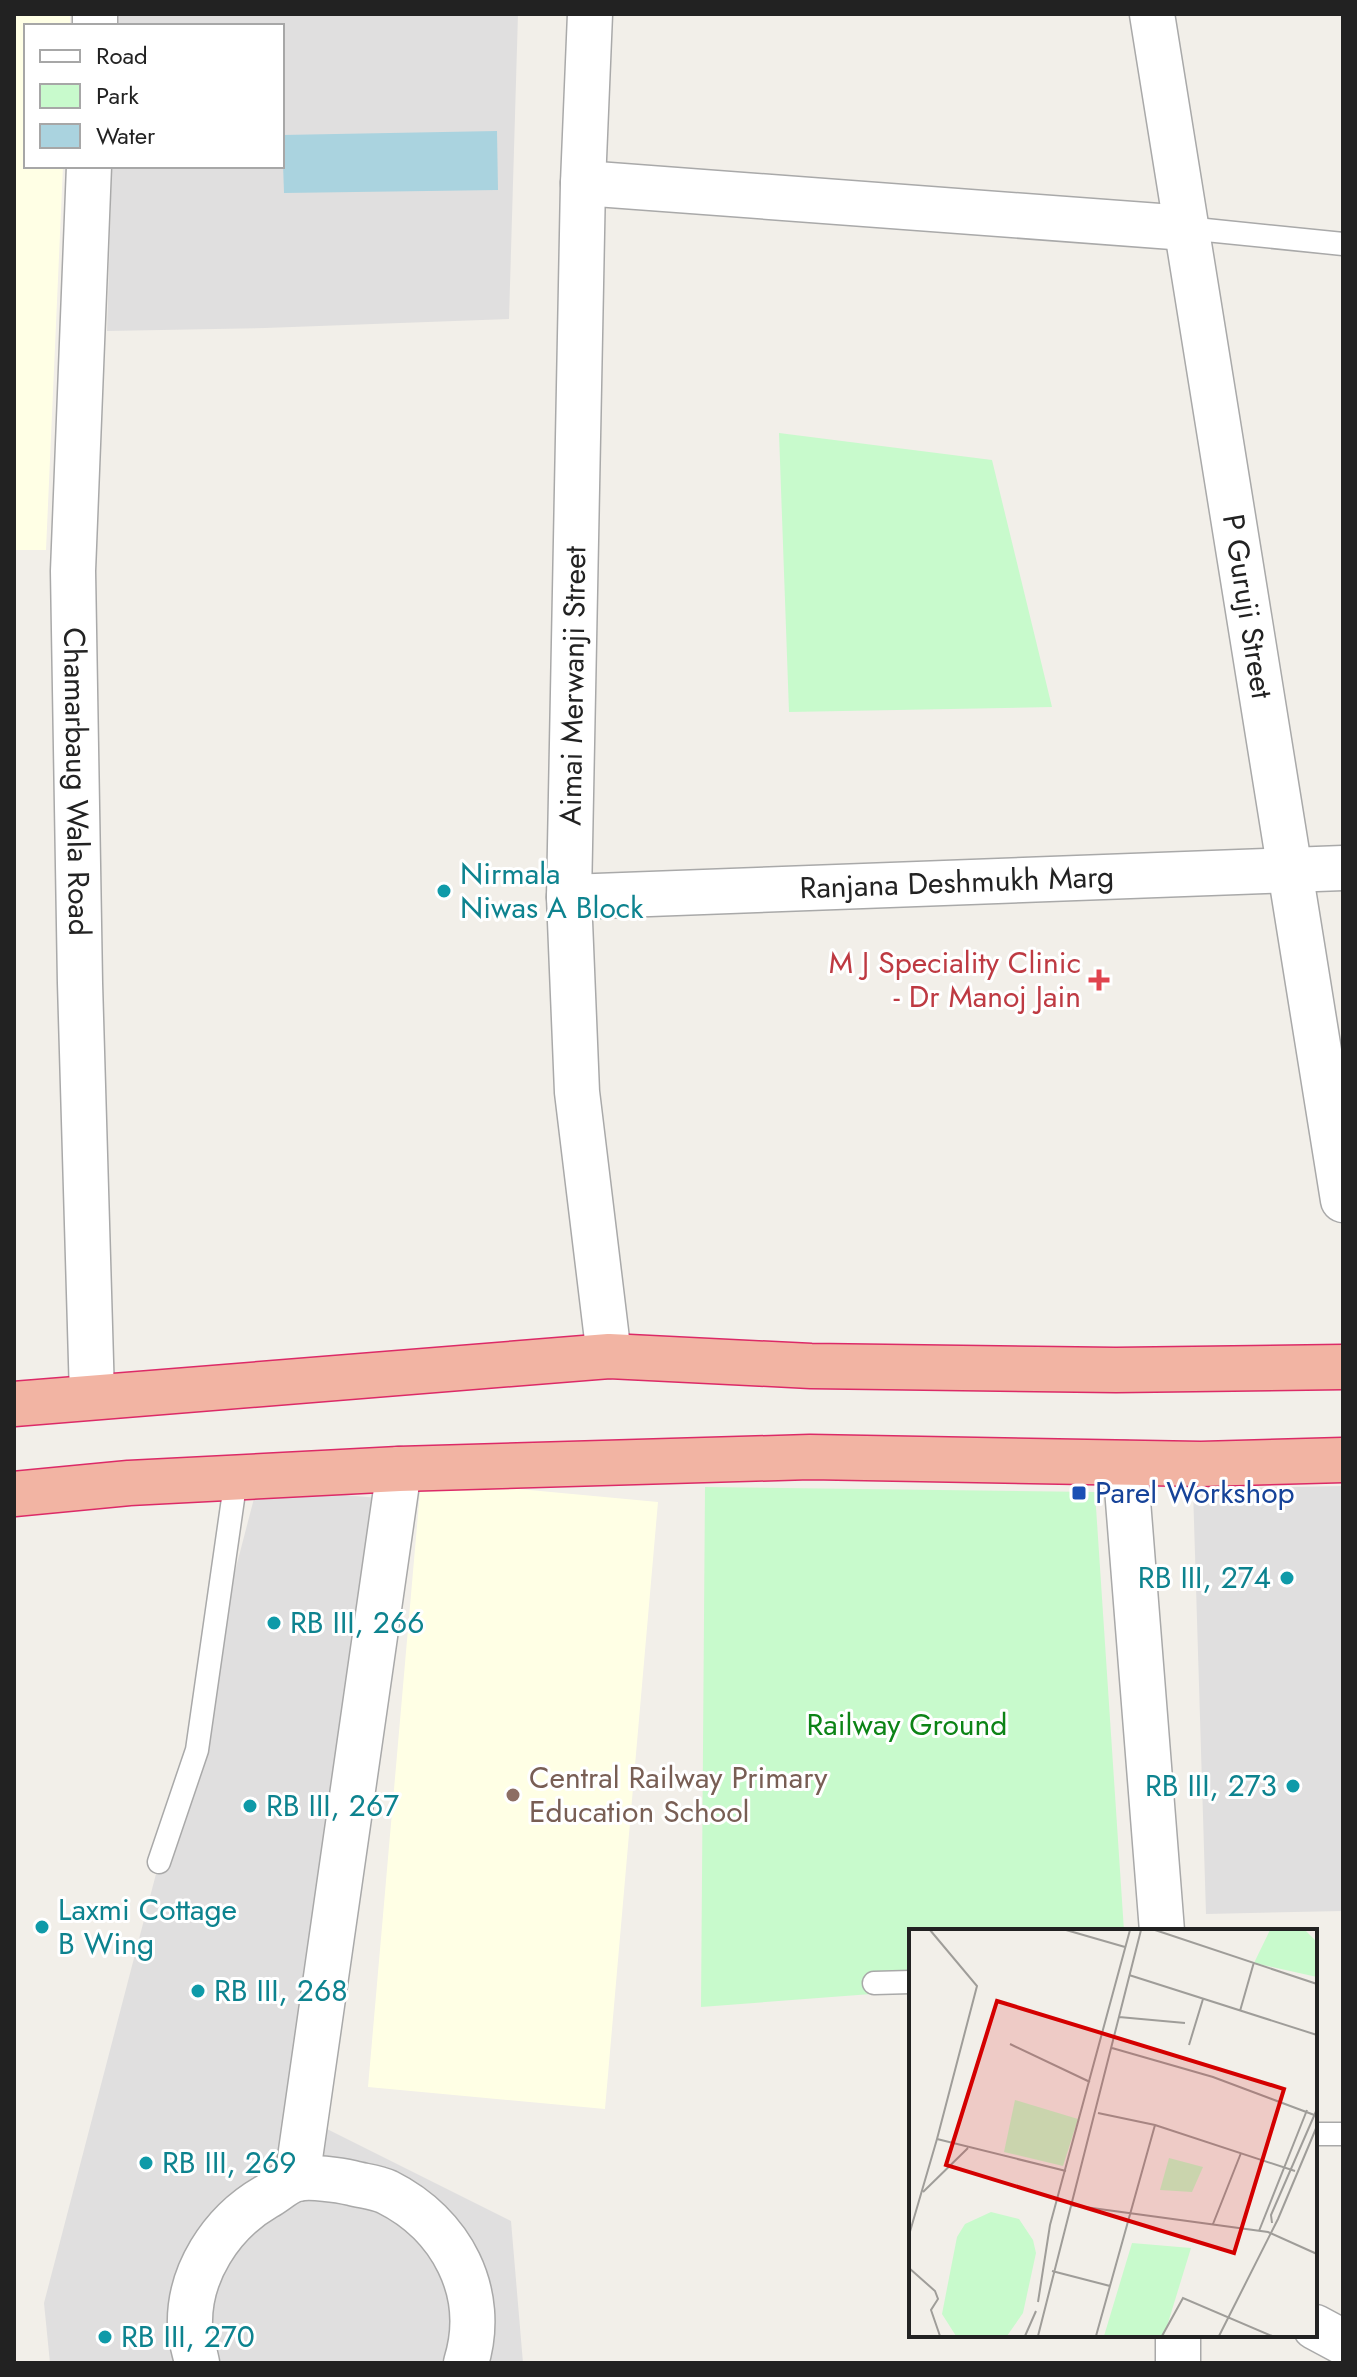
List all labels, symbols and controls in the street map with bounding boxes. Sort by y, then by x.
legend [24,24,284,168]
text: Road [96,38,148,73]
text: Park [96,78,139,113]
text: Water [96,118,156,153]
street label: P Guruji Street [1212,511,1284,703]
street label: Aimai Merwanji Street [549,545,596,826]
street label: Chamarbaug Wala Road [53,627,101,936]
place label: Nirmala Niwas A Block [460,852,644,929]
street label: Ranjana Deshmukh Marg [799,855,1115,909]
marker: Nirmala Niwas A Block [435,882,453,900]
place label: M J Speciality Clinic - Dr Manoj Jain [829,941,1081,1018]
marker: M J Speciality Clinic - Dr Manoj Jain [1088,969,1110,991]
place label: Parel Workshop [1095,1471,1295,1514]
marker: Parel Workshop [1070,1484,1088,1502]
place label: RB III, 274 [1138,1556,1271,1599]
marker: RB III, 274 [1278,1569,1296,1587]
place label: RB III, 266 [290,1601,424,1644]
marker: RB III, 266 [265,1614,283,1632]
park label: Railway Ground [807,1703,1007,1746]
place label: Central Railway Primary Education School [529,1756,828,1833]
place label: RB III, 273 [1145,1764,1277,1807]
marker: RB III, 273 [1284,1777,1302,1795]
place label: RB III, 267 [266,1784,399,1827]
marker: Central Railway Primary Education School [504,1786,522,1804]
marker: RB III, 267 [241,1797,259,1815]
place label: Laxmi Cottage B Wing [58,1888,237,1965]
marker: Laxmi Cottage B Wing [33,1918,51,1936]
inset map [909,1929,1317,2337]
place label: RB III, 268 [214,1969,348,2012]
marker: RB III, 268 [189,1982,207,2000]
place label: RB III, 269 [162,2141,296,2184]
marker: RB III, 269 [137,2154,155,2172]
place label: RB III, 270 [121,2315,255,2358]
marker: RB III, 270 [96,2328,114,2346]

